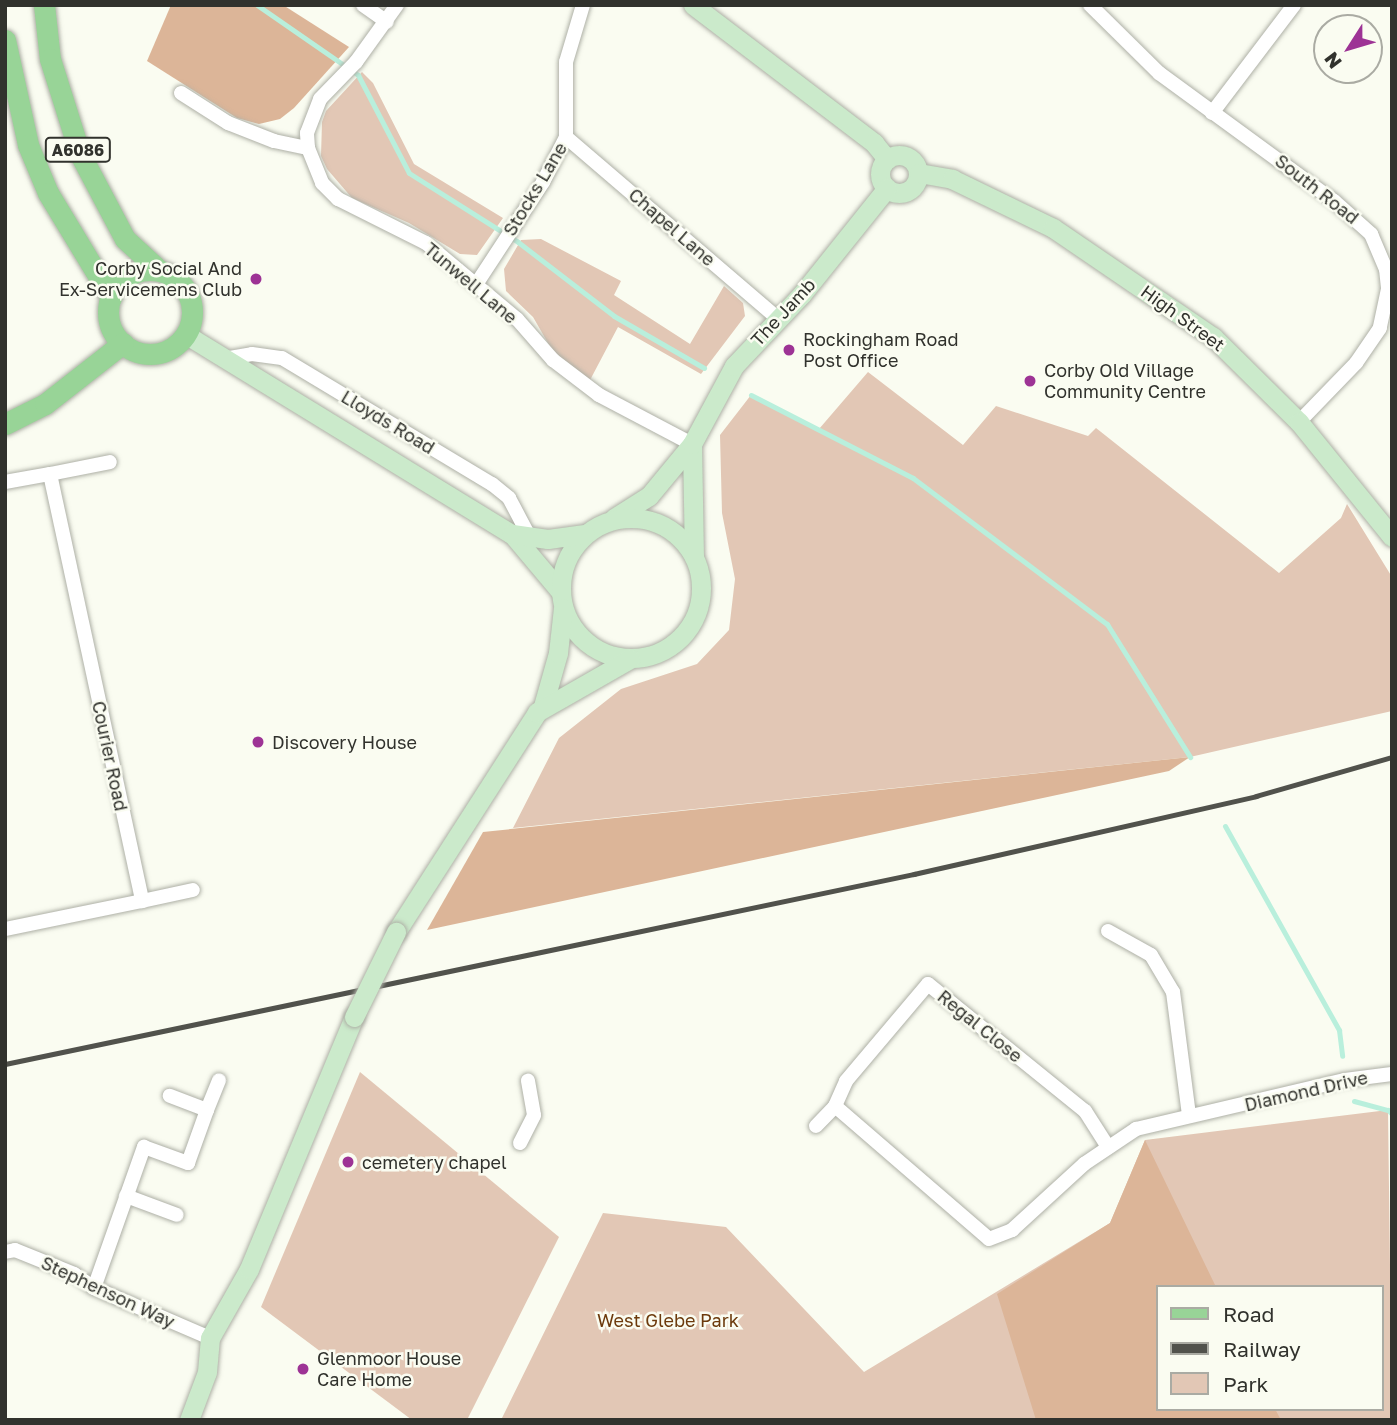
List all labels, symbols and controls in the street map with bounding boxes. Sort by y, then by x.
north arrow [1313,14,1383,84]
text: N [1319,48,1346,73]
road number: A6086 [45,138,111,162]
street label: Stocks Lane [499,138,571,240]
street label: South Road [1271,150,1363,228]
street label: Chapel Lane [624,184,720,270]
street label: Tunwell Lane [420,238,522,328]
place label: Corby Social And Ex-Servicemens Club [59,258,242,300]
marker: Corby Social And Ex-Servicemens Club [248,271,264,287]
street label: The Jamb [746,274,820,350]
street label: High Street [1137,280,1229,356]
place label: Rockingham Road Post Office [803,329,959,372]
marker: Rockingham Road Post Office [781,342,797,358]
place label: Corby Old Village Community Centre [1044,360,1206,402]
marker: Corby Old Village Community Centre [1022,373,1038,389]
street label: Lloyds Road [337,386,439,458]
street label: Courier Road [88,699,132,813]
place label: Discovery House [272,731,417,753]
marker: Discovery House [250,734,266,750]
street label: Regal Close [933,985,1027,1067]
street label: Diamond Drive [1242,1066,1370,1116]
place label: cemetery chapel [362,1151,507,1173]
marker: cemetery chapel [340,1154,356,1170]
street label: Stephenson Way [38,1252,178,1332]
legend [1156,1285,1383,1411]
text: Road [1223,1301,1274,1327]
park label: West Glebe Park [597,1309,739,1331]
text: Railway [1223,1336,1301,1362]
place label: Glenmoor House Care Home [317,1348,461,1390]
marker: Glenmoor House Care Home [295,1361,311,1377]
text: Park [1223,1371,1268,1397]

